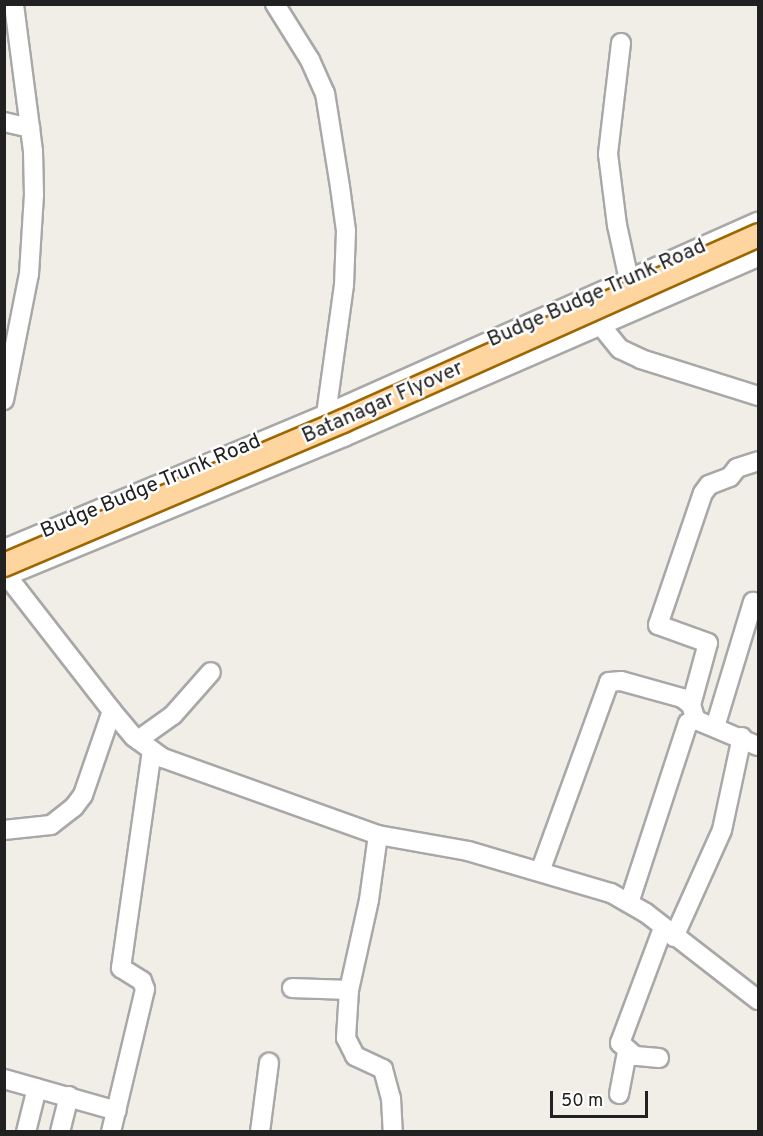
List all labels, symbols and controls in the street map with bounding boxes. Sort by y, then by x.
street label: Budge Budge Trunk Road [483,234,711,354]
street label: Batanagar Flyover [299,356,467,450]
street label: Budge Budge Trunk Road [37,429,265,545]
scale bar [553,1079,650,1117]
text: 50 m [561,1090,603,1113]

